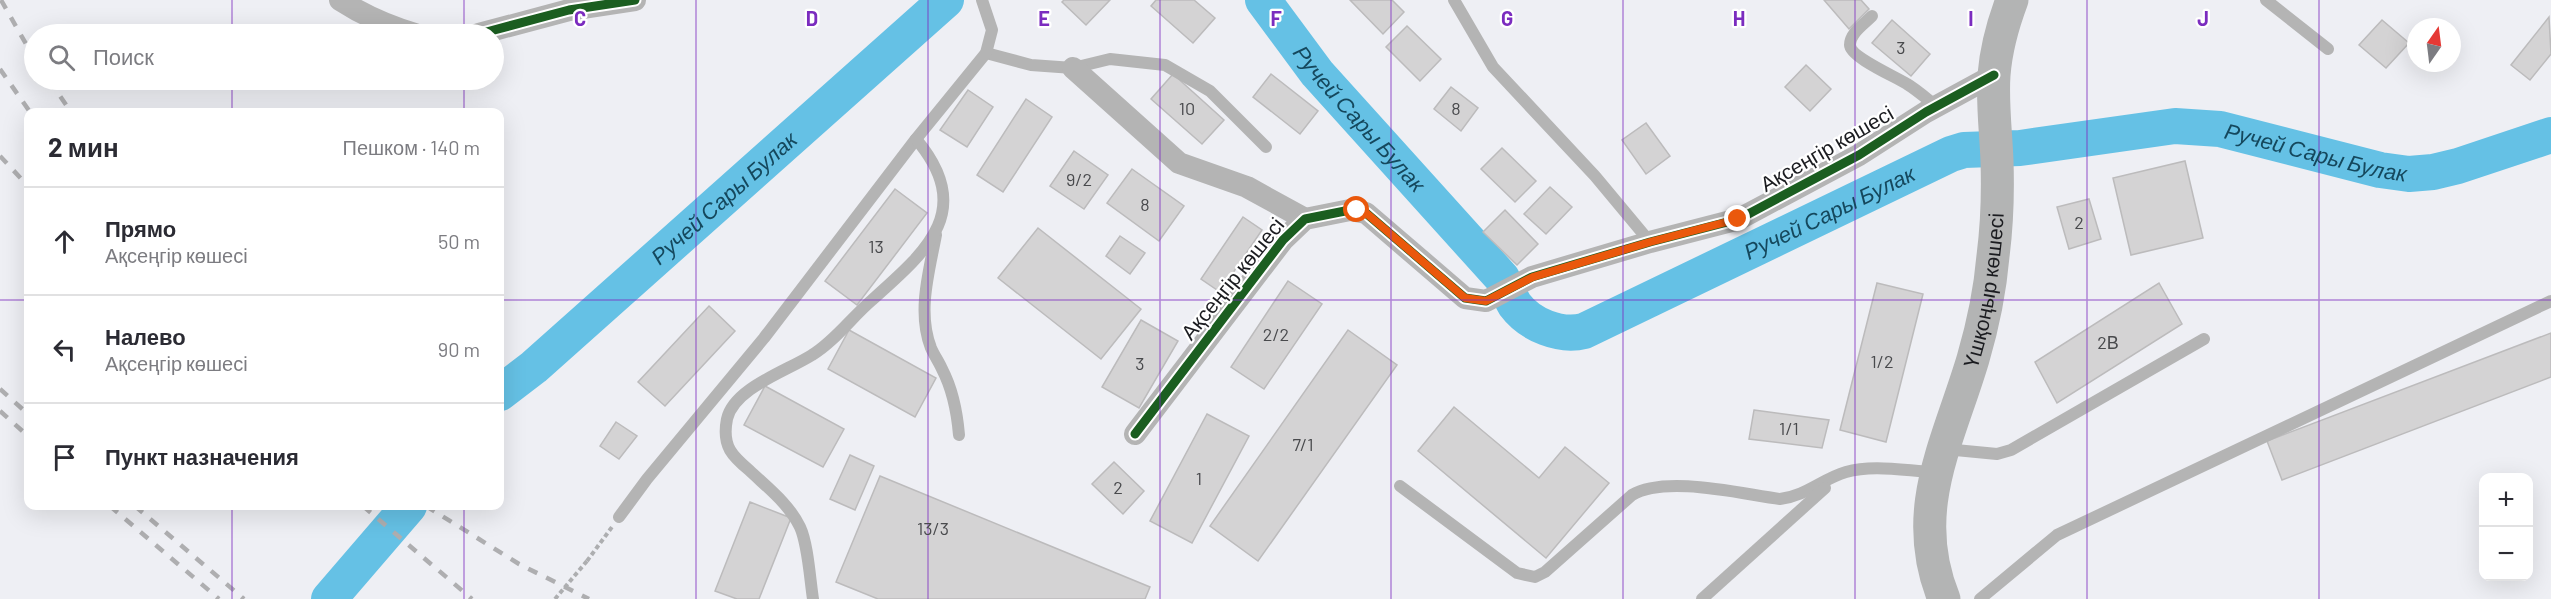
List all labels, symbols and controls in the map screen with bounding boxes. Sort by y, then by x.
text: C [574,6,586,30]
text: D [806,6,818,30]
text: E [1038,6,1050,30]
text: F [1270,6,1282,30]
text: G [1501,6,1513,30]
text: H [1733,6,1745,30]
text: I [1968,6,1974,30]
text: J [2197,6,2209,30]
north arrow [2407,18,2461,72]
search box [24,24,504,90]
house number: 3 [1896,36,1906,58]
water label: Ручей Сары Булак [1289,40,1433,198]
icon: search [45,41,78,74]
text: Поиск [93,43,154,69]
house number: 10 [1179,97,1195,119]
house number: 8 [1451,97,1461,119]
street label: Ақсеңгір көшесі [1755,99,1897,196]
water label: Ручей Сары Булак [2222,117,2410,186]
water label: Ручей Сары Булак [645,124,803,269]
text: 2 мин [48,131,119,162]
text: Пешком · 140 m [343,135,480,159]
water label: Ручей Сары Булак [1739,159,1920,264]
house number: 9/2 [1066,168,1092,190]
house number: 8 [1140,193,1150,215]
route start [1343,196,1369,222]
route end [1724,205,1750,231]
house number: 2 [2074,211,2084,233]
street label: Ақсеңгір көшесі [1175,212,1289,344]
street label: Үшқоңыр көшесі [1957,212,2008,370]
text: Прямо [105,215,176,241]
icon: ahead [48,225,81,258]
text: 50 m [438,229,480,253]
house number: 13 [868,235,884,257]
text: Ақсеңгір көшесі [105,243,248,267]
text: Налево [105,323,186,349]
house number: 2/2 [1263,323,1289,345]
house number: 2В [2097,331,2119,353]
icon: left [48,333,81,366]
text: 90 m [438,337,480,361]
house number: 1/2 [1870,350,1894,372]
text: Ақсеңгір көшесі [105,351,248,375]
house number: 3 [1135,352,1145,374]
house number: 1/1 [1779,417,1799,439]
house number: 7/1 [1293,433,1313,455]
icon: arrive [48,441,81,474]
text: Пункт назначения [105,443,299,469]
house number: 1 [1196,467,1202,489]
map controls [2479,473,2533,581]
button: + [2479,473,2533,527]
house number: 2 [1113,476,1123,498]
house number: 13/3 [917,517,949,539]
button: − [2479,527,2533,581]

